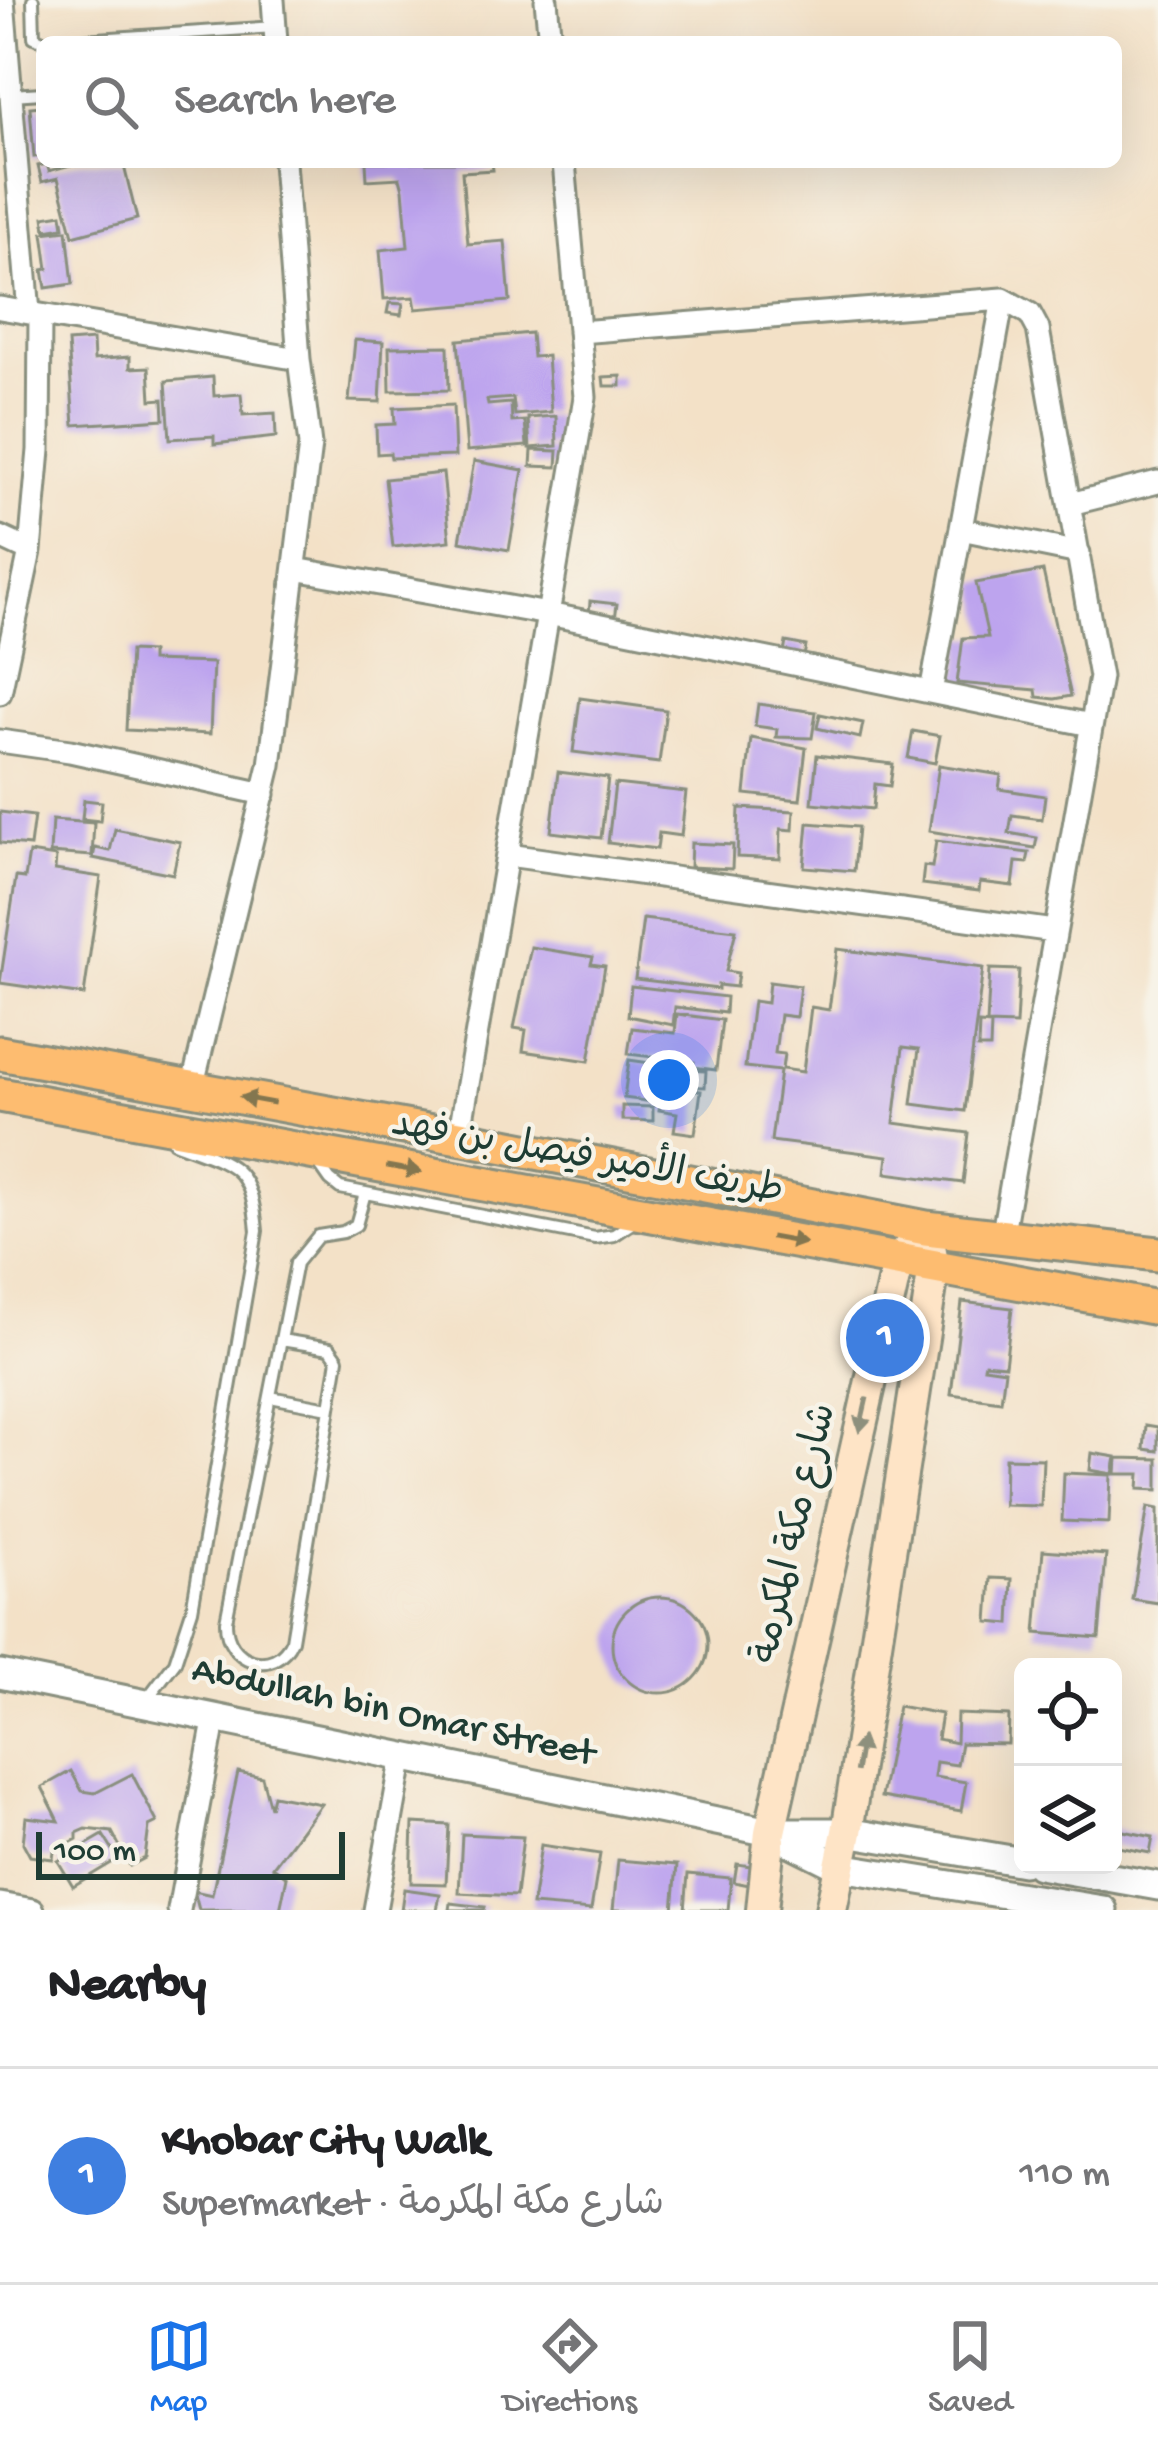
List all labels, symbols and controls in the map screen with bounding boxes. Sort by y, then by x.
search box [36,36,1122,168]
icon: search [78,69,144,135]
text: Search here [174,76,396,129]
your location [639,1050,699,1110]
one-way arrow [237,1090,275,1109]
street label: طريف الأمير فيصل بن فهد [387,1094,788,1217]
one-way arrow [386,1160,424,1179]
one-way arrow [769,1231,807,1250]
pin: 1 [846,1293,924,1383]
one-way arrow [853,1396,872,1434]
street label: شارع مكة المكرمة [745,1399,849,1669]
street label: Abdullah bin Omar Street [187,1649,602,1780]
map controls [1014,1658,1122,1874]
button: locate [1014,1658,1122,1766]
one-way arrow [850,1734,869,1772]
button: layers [1014,1766,1122,1874]
scale bar [36,1826,345,1879]
text: 100 m [54,1834,136,1872]
text: Nearby [48,1958,206,2018]
text: Khobar City Walk [162,2117,488,2170]
text: 1 [79,2153,95,2199]
text: 110 m [1019,2153,1110,2199]
text: Supermarket · شارع مكة المكرمة [162,2183,664,2229]
tab: Map [146,2313,212,2423]
tab: Directions [503,2313,637,2423]
tab: Saved [928,2313,1012,2423]

